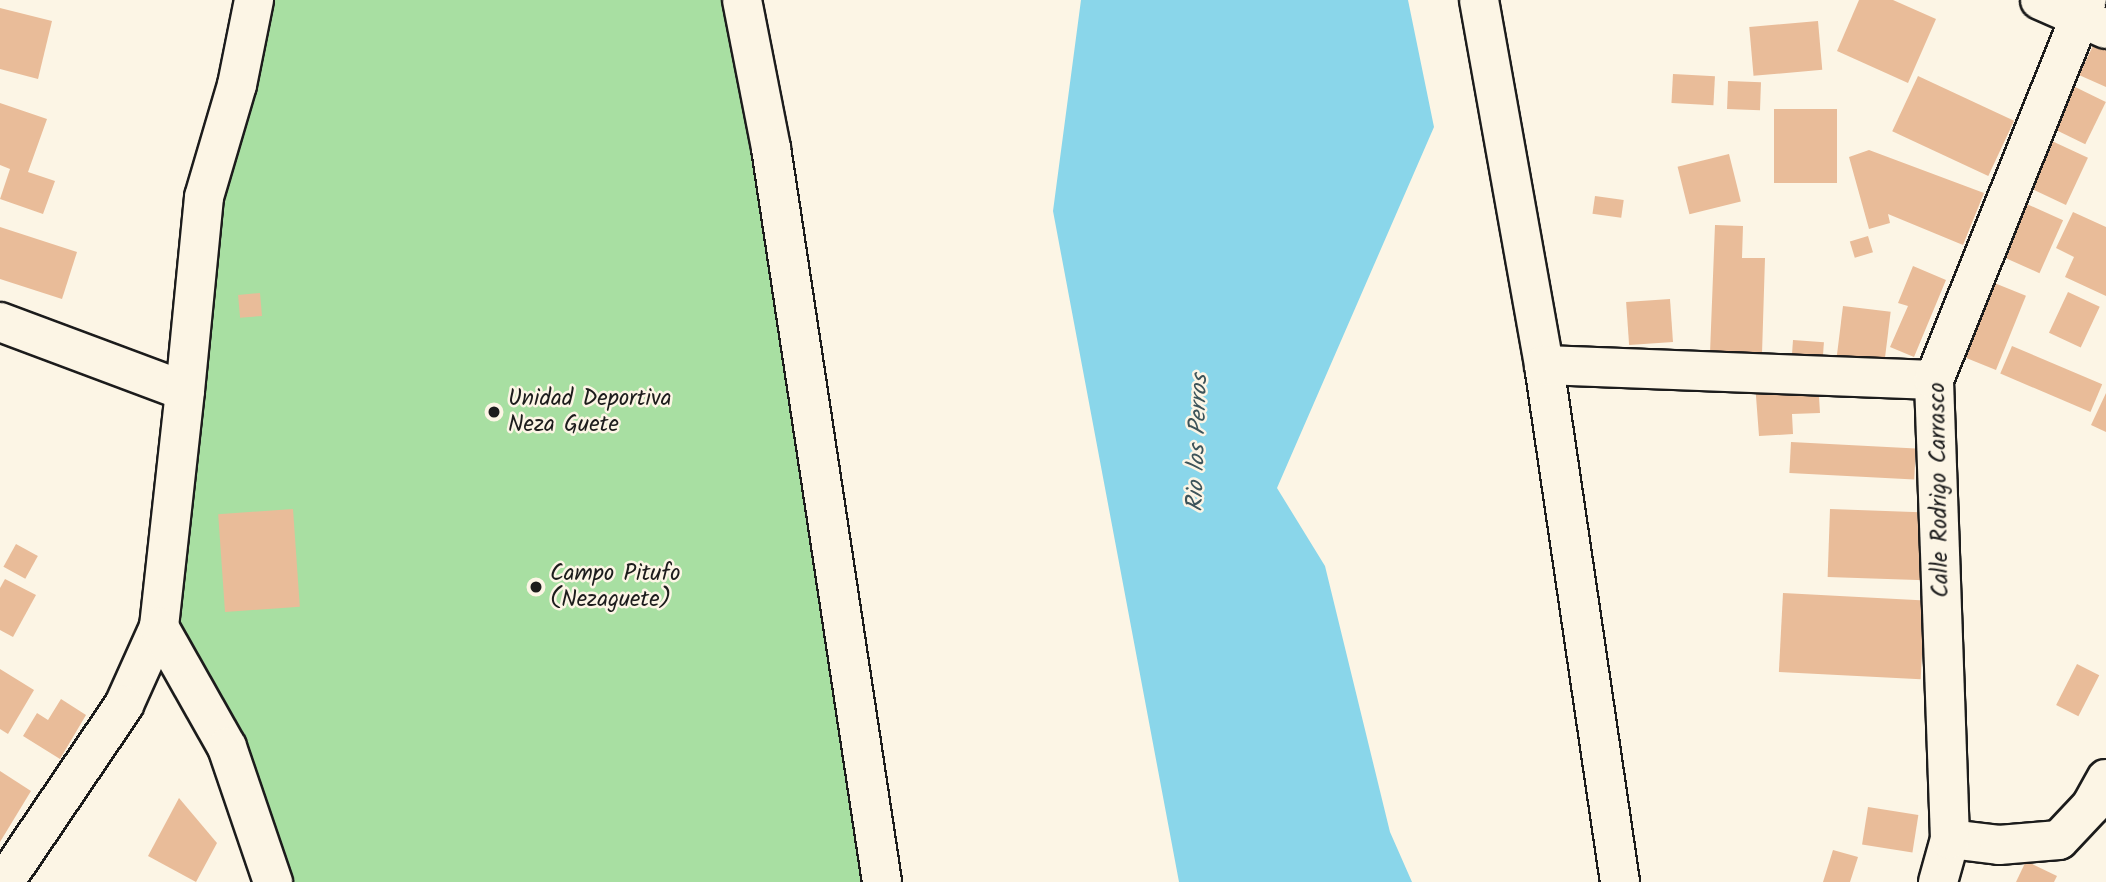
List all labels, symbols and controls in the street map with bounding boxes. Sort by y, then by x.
water label: Rio los Perros [1181,374,1215,512]
street label: Calle Rodrigo Carrasco [1924,382,1956,598]
place label: Unidad Deportiva Neza Guete [508,385,672,439]
marker: Unidad Deportiva Neza Guete [486,404,502,420]
place label: Campo Pitufo (Nezaguete) [550,560,681,614]
marker: Campo Pitufo (Nezaguete) [528,579,544,595]

